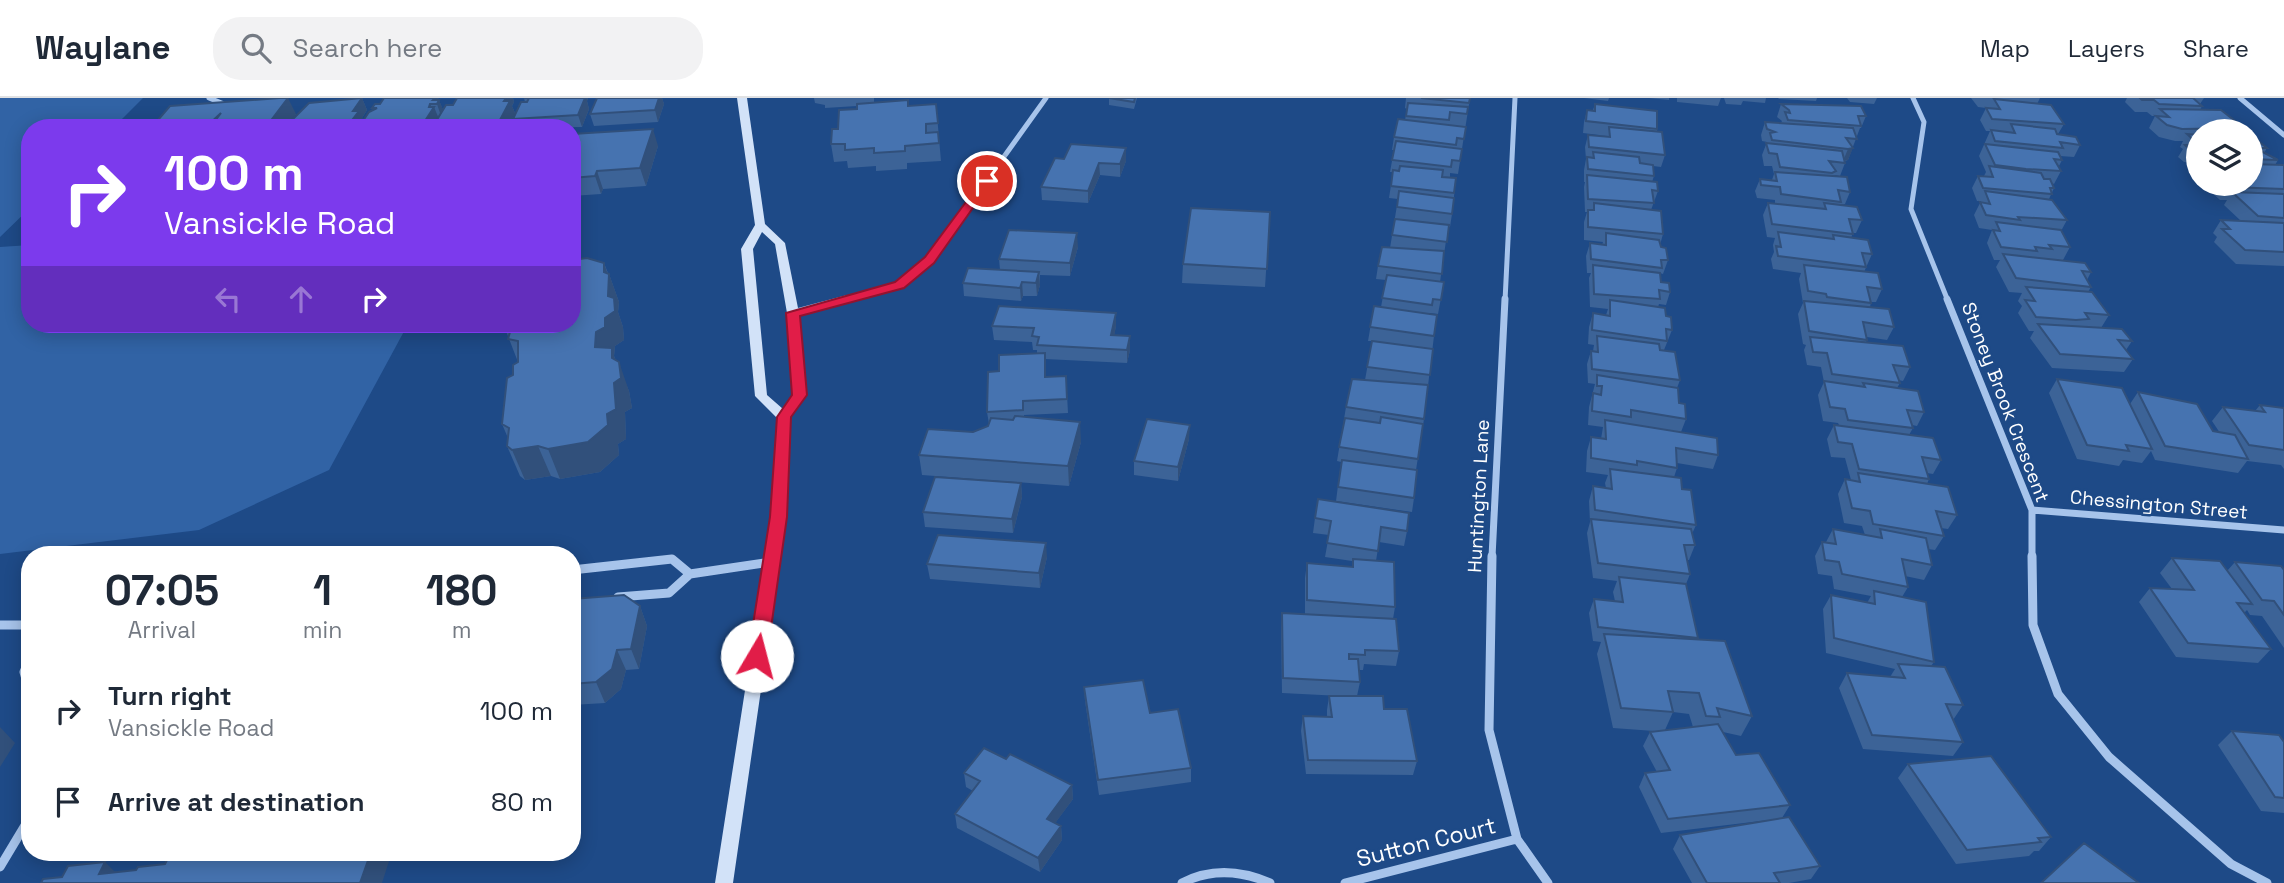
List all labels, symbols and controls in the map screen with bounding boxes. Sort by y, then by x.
search box [213,17,703,80]
text: Waylane [35,27,171,69]
icon: search [237,29,275,67]
text: Search here [293,31,442,65]
text: Map [1980,33,2030,64]
text: Layers [2068,33,2145,64]
text: Share [2183,33,2249,64]
map controls [2186,119,2263,196]
button: layers [2186,119,2263,196]
text: 100 m [164,142,304,204]
icon: right [49,147,140,238]
pin [957,151,1017,211]
icon: arrive [968,162,1006,200]
text: Vansickle Road [164,203,395,243]
icon: left [209,280,247,318]
icon: ahead [282,280,320,318]
icon: right [355,280,393,318]
street label: Stoney Brook Crescent [1956,299,2055,506]
street label: Huntington Lane [1462,419,1495,573]
street label: Chessington Street [2069,484,2249,525]
text: 07:05 [105,564,219,617]
text: 1 [313,564,332,617]
text: 180 [426,564,497,617]
text: Arrival [128,615,196,645]
text: min [303,615,342,645]
text: m [452,615,472,645]
position arrow [720,619,794,693]
text: Turn right [108,679,232,713]
icon: right [49,692,87,730]
text: 100 m [480,694,553,728]
text: Vansickle Road [108,713,274,743]
icon: arrive [49,783,87,821]
text: Arrive at destination [108,785,365,819]
text: 80 m [491,785,553,819]
street label: Sutton Court [1353,810,1499,874]

